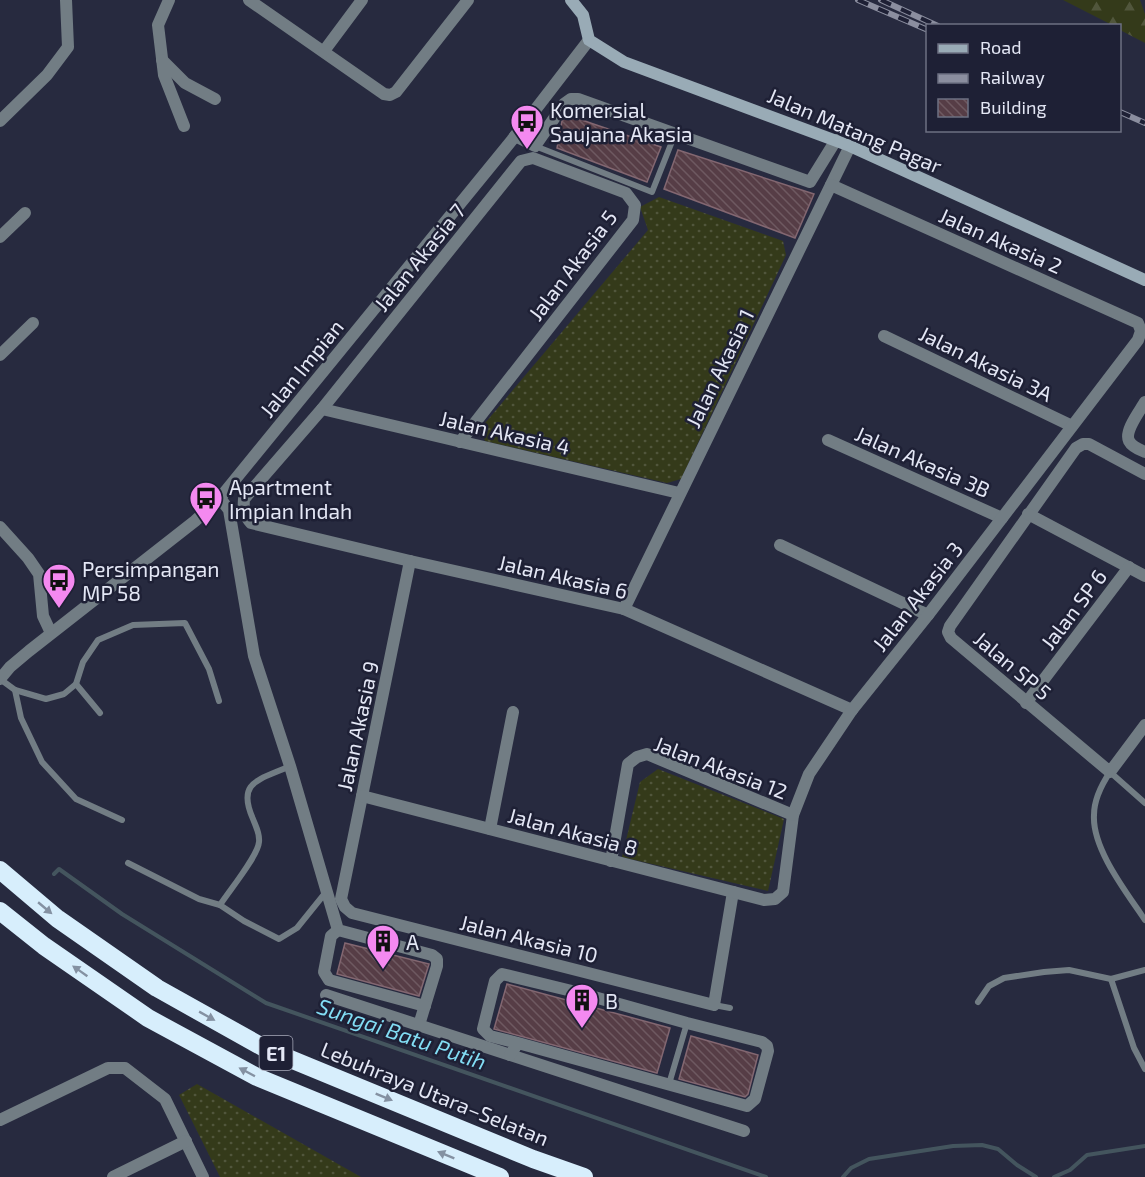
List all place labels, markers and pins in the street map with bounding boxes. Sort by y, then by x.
place label: Komersial Saujana Akasia [550,97,693,147]
bus stop icon: Komersial Saujana Akasia [509,103,545,150]
place label: Apartment Impian Indah [229,474,352,523]
bus stop icon: Apartment Impian Indah [188,480,224,527]
place label: Persimpangan MP 58 [82,556,220,605]
bus stop icon: Persimpangan MP 58 [41,562,77,609]
building icon: A [365,923,401,970]
place label: A [406,929,419,954]
building icon: B [564,982,600,1029]
place label: B [605,988,618,1013]

